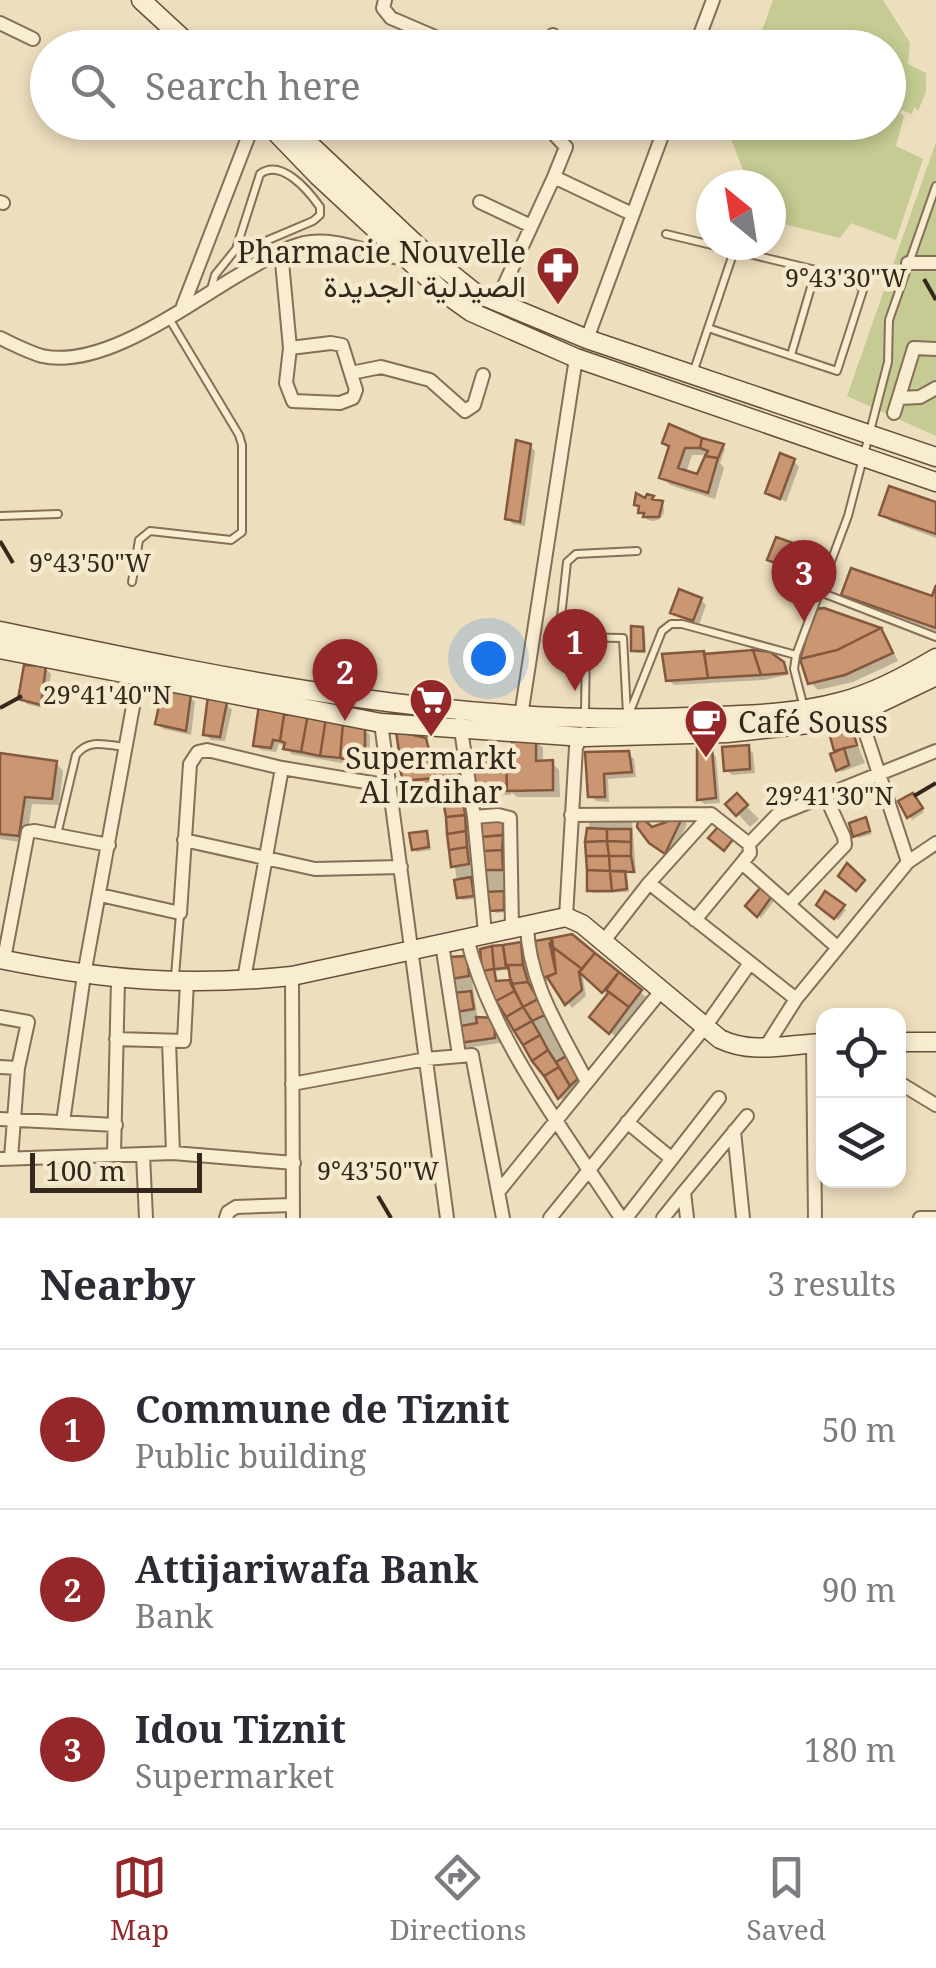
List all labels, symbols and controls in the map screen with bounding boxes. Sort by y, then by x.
search box [30,30,906,140]
icon: search [65,58,120,113]
text: Search here [145,59,361,111]
north arrow [696,170,786,260]
place label: Pharmacie Nouvelle الصيدلية الجديدة [237,231,526,306]
pharmacy icon: Pharmacie Nouvelle الصيدلية الجديدة [535,245,581,306]
text: 9°43'30"W [785,260,907,294]
pin: 3 [772,540,836,622]
text: 9°43'50"W [29,545,151,579]
pin: 1 [542,608,608,691]
your location [463,633,514,684]
pin: 2 [312,638,378,721]
text: 29°41'40"N [43,677,171,711]
supermarket icon: Supermarkt Al Izdihar [408,677,454,738]
cafe icon: Café Souss [683,698,729,759]
place label: Café Souss [738,701,888,742]
place label: Supermarkt Al Izdihar [345,737,517,812]
text: 29°41'30"N [765,778,893,812]
map controls [816,1008,906,1188]
button: locate [816,1008,906,1098]
button: layers [816,1098,906,1188]
scale bar [30,1148,202,1192]
text: 100 m [45,1151,126,1189]
text: 9°43'50"W [317,1153,439,1187]
text: Nearby [40,1255,195,1312]
text: 3 results [767,1262,896,1305]
text: Commune de Tiznit [135,1382,510,1434]
text: 1 [63,1408,82,1451]
text: 50 m [822,1408,896,1451]
text: Public building [135,1434,366,1477]
text: Attijariwafa Bank [135,1542,478,1594]
text: 2 [63,1568,82,1611]
text: 90 m [822,1568,896,1611]
text: Bank [135,1594,213,1637]
text: Idou Tiznit [135,1702,346,1754]
text: 3 [63,1728,82,1771]
text: 180 m [804,1728,896,1771]
text: Supermarket [135,1754,334,1797]
tab: Map [110,1850,169,1948]
tab: Directions [389,1850,526,1948]
tab: Saved [747,1850,826,1948]

